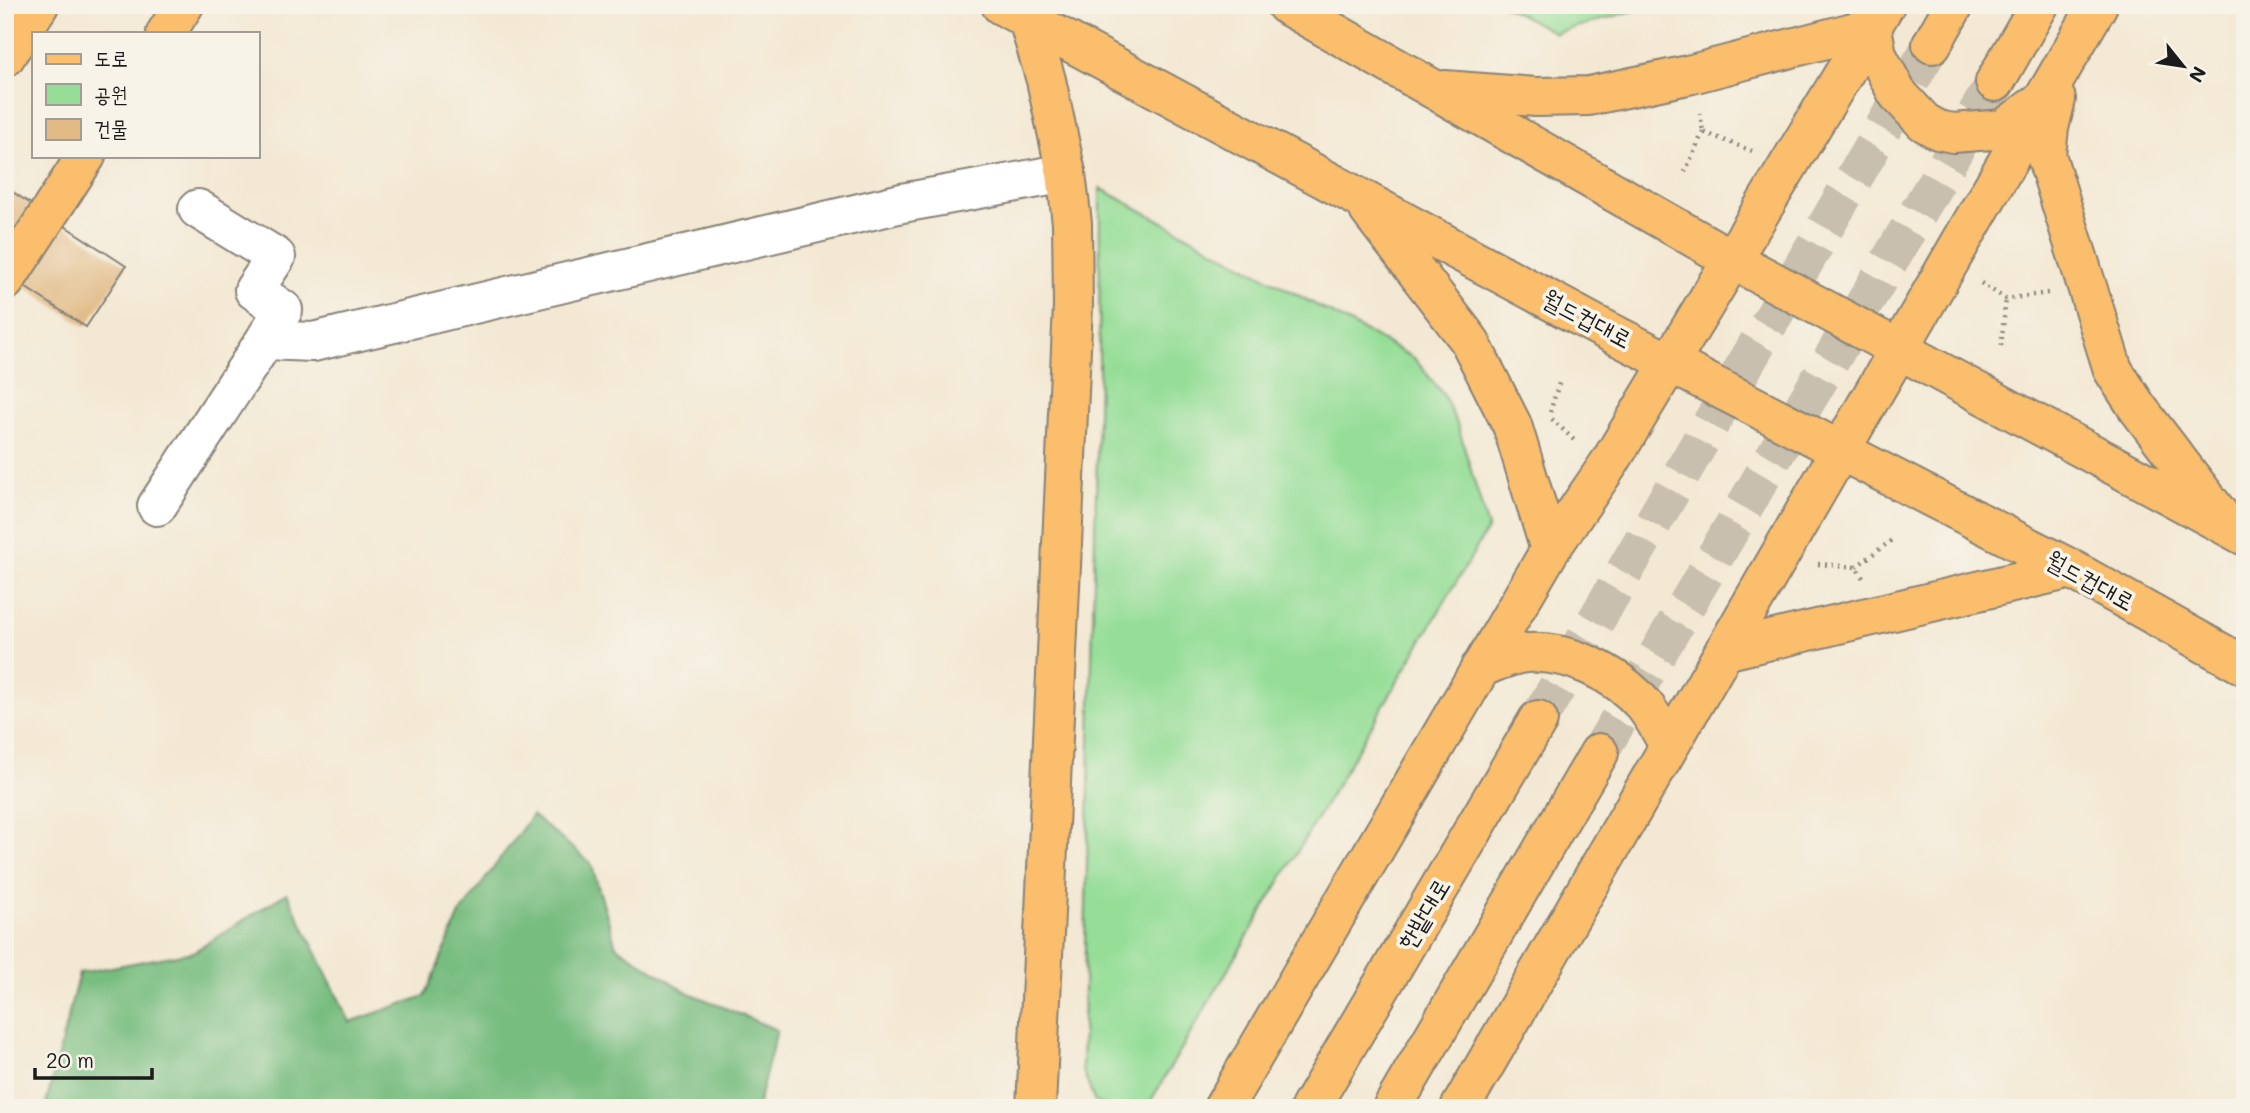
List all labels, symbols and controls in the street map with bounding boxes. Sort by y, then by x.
legend [32,32,259,158]
north arrow [2148,32,2218,102]
text: 도로 [94,44,128,71]
text: N [2184,62,2213,87]
text: 공원 [94,80,128,107]
text: 건물 [94,114,128,141]
street label: 월드컵대로 [1538,281,1638,354]
street label: 월드컵대로 [2041,543,2140,617]
street label: 한밭대로 [1390,872,1456,954]
scale bar [35,1036,152,1080]
text: 20 m [46,1046,94,1073]

